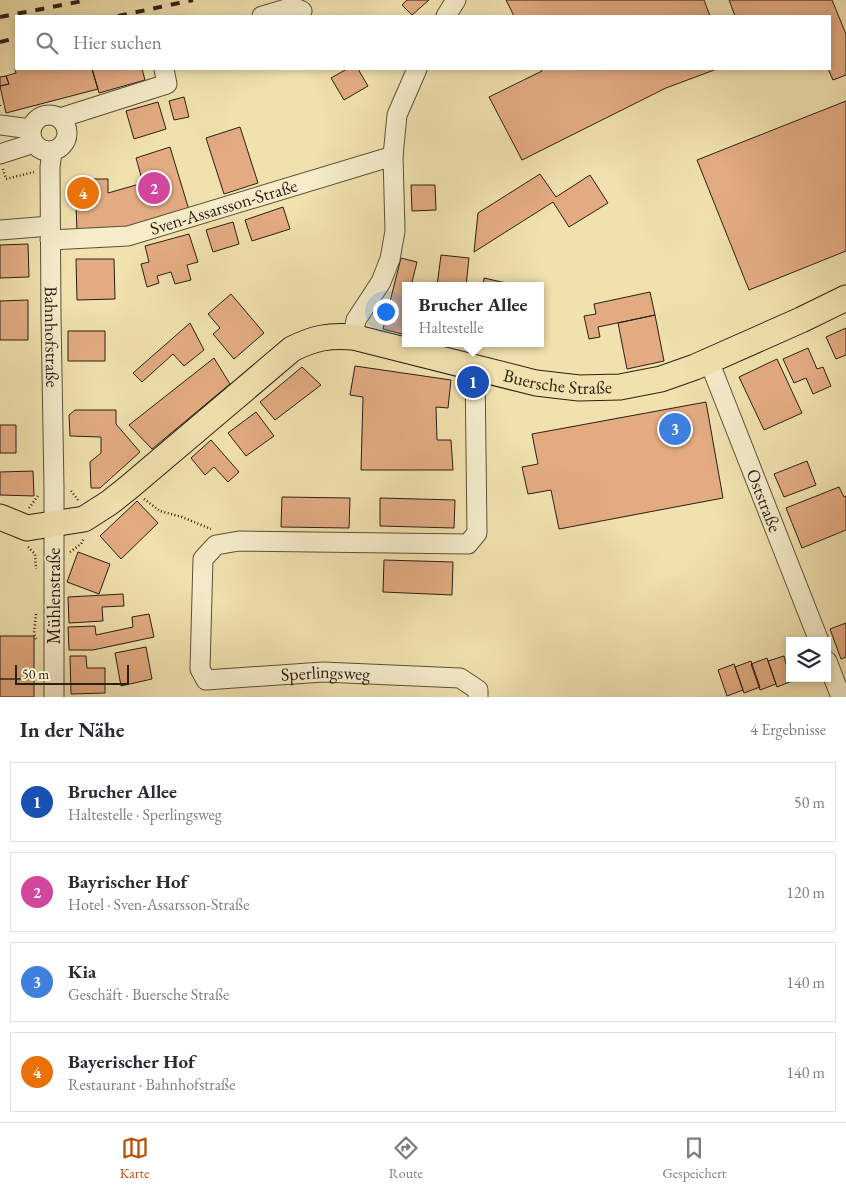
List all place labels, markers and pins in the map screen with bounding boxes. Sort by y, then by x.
pin: 2 [138,169,170,207]
pin: 4 [67,174,99,212]
pin: 1 [457,363,489,401]
pin: 3 [659,410,691,448]

